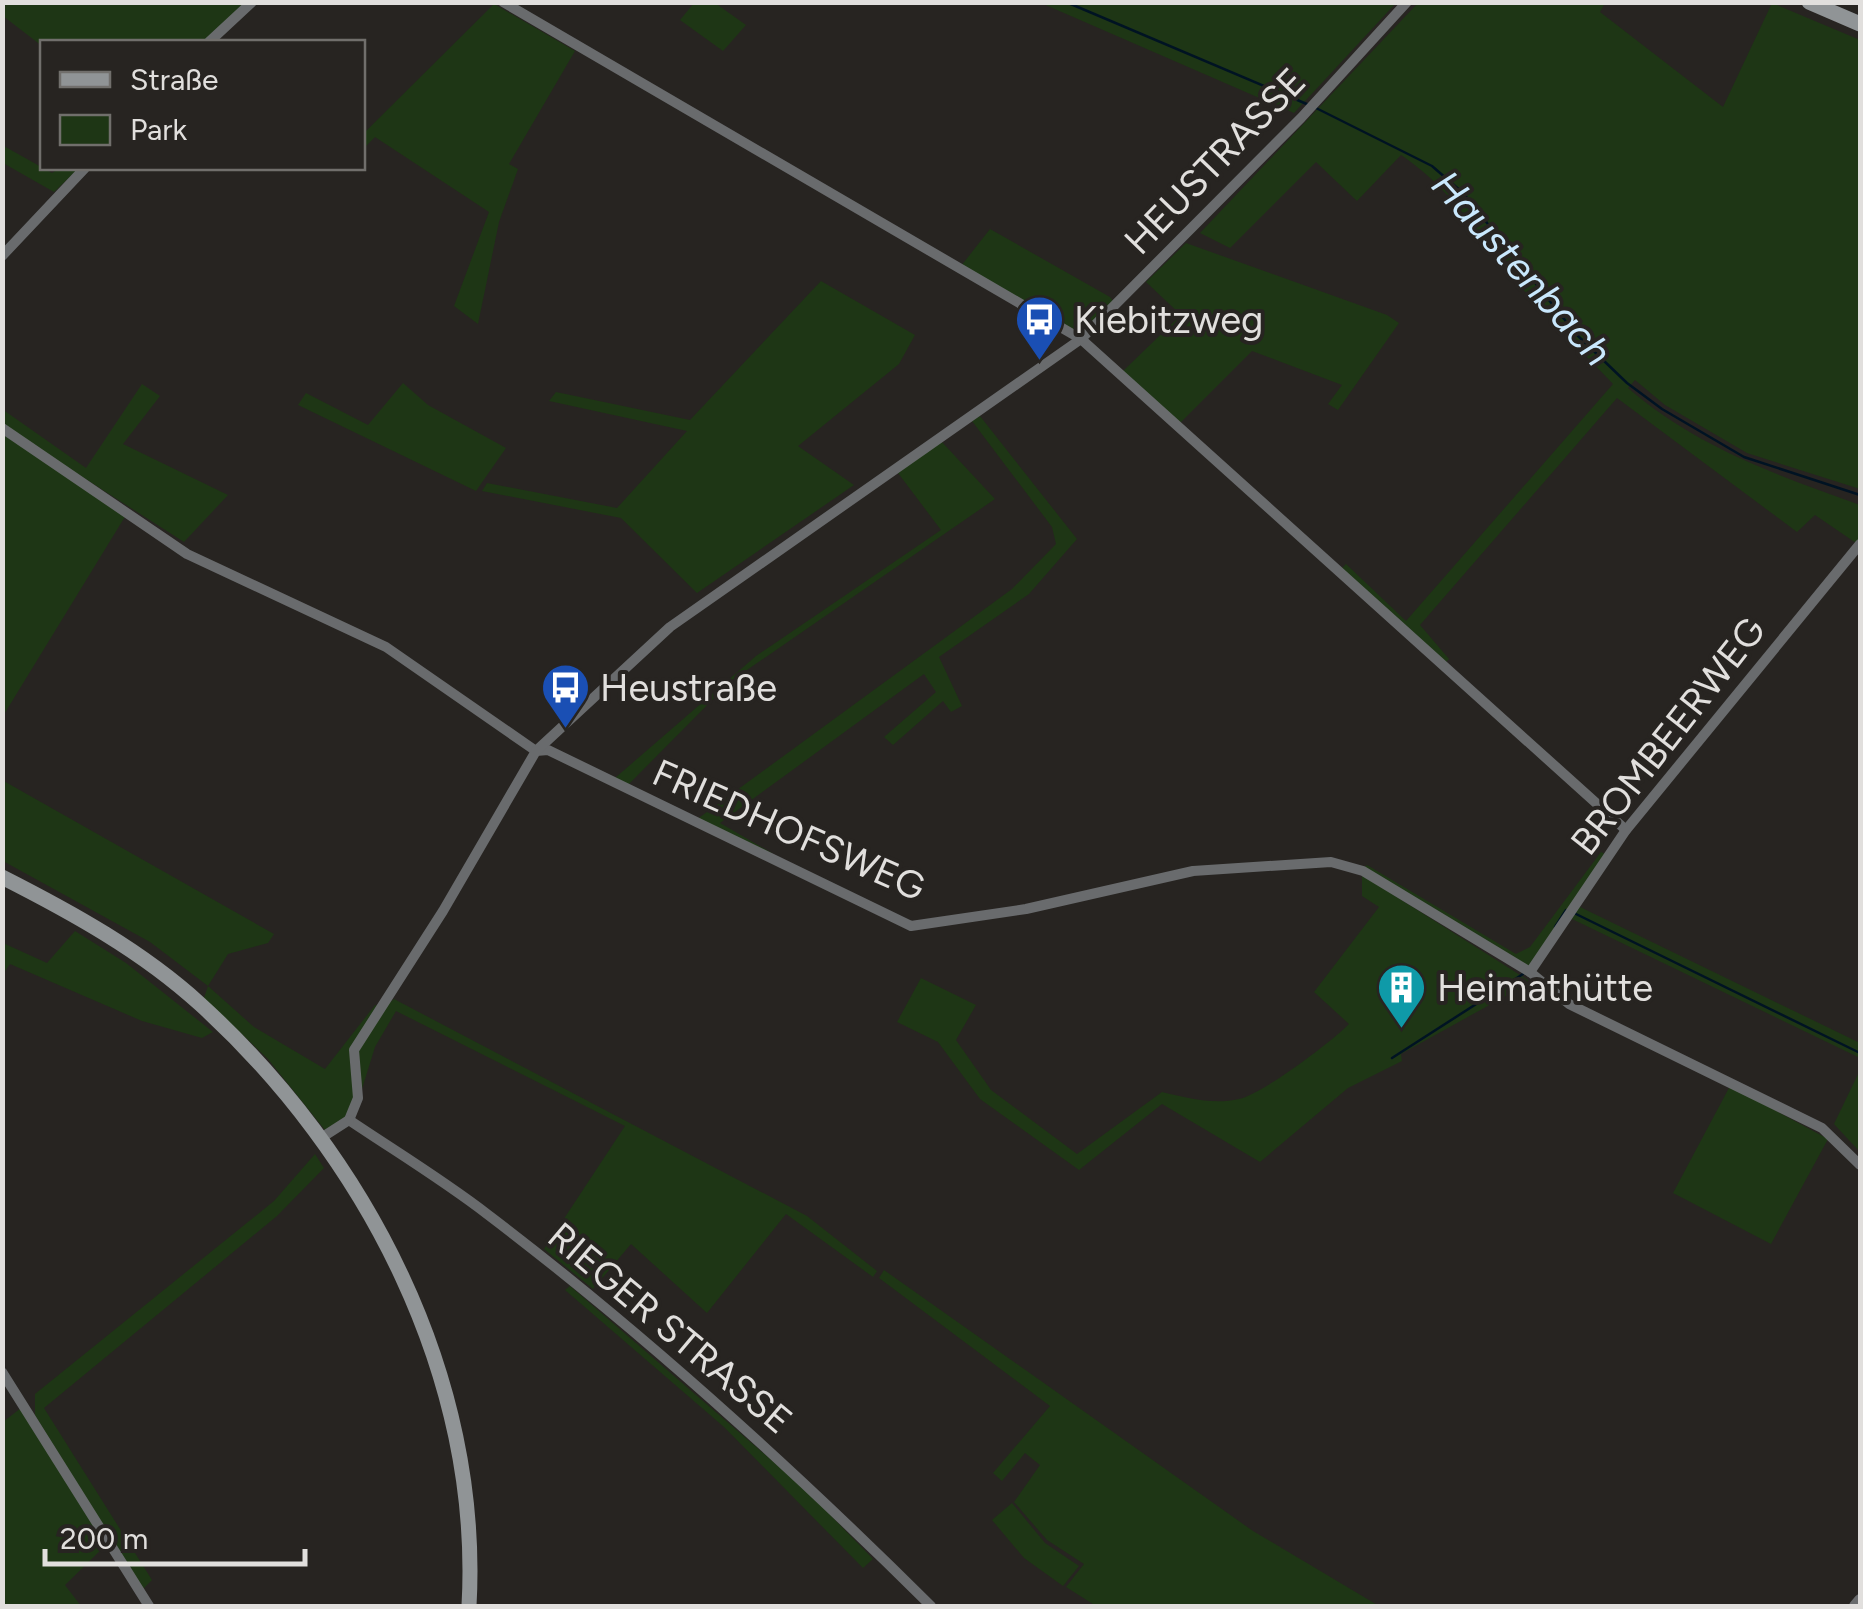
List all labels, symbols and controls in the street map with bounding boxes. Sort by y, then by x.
legend [40,40,365,170]
street label: HEUSTRASSE [1115,58,1315,264]
text: Straße [130,61,219,98]
text: Park [130,111,188,148]
water label: Haustenbach [1422,161,1622,375]
bus stop icon: Kiebitzweg [1013,294,1065,362]
place label: Kiebitzweg [1074,297,1263,343]
street label: BROMBEERWEG [1561,608,1775,864]
bus stop icon: Heustraße [539,662,591,730]
place label: Heustraße [600,665,777,711]
street label: FRIEDHOFSWEG [646,749,932,911]
building icon: Heimathütte [1376,962,1428,1030]
place label: Heimathütte [1437,965,1653,1011]
street label: RIEGER STRASSE [539,1213,801,1443]
scale bar [45,1504,305,1566]
text: 200 m [60,1520,148,1557]

